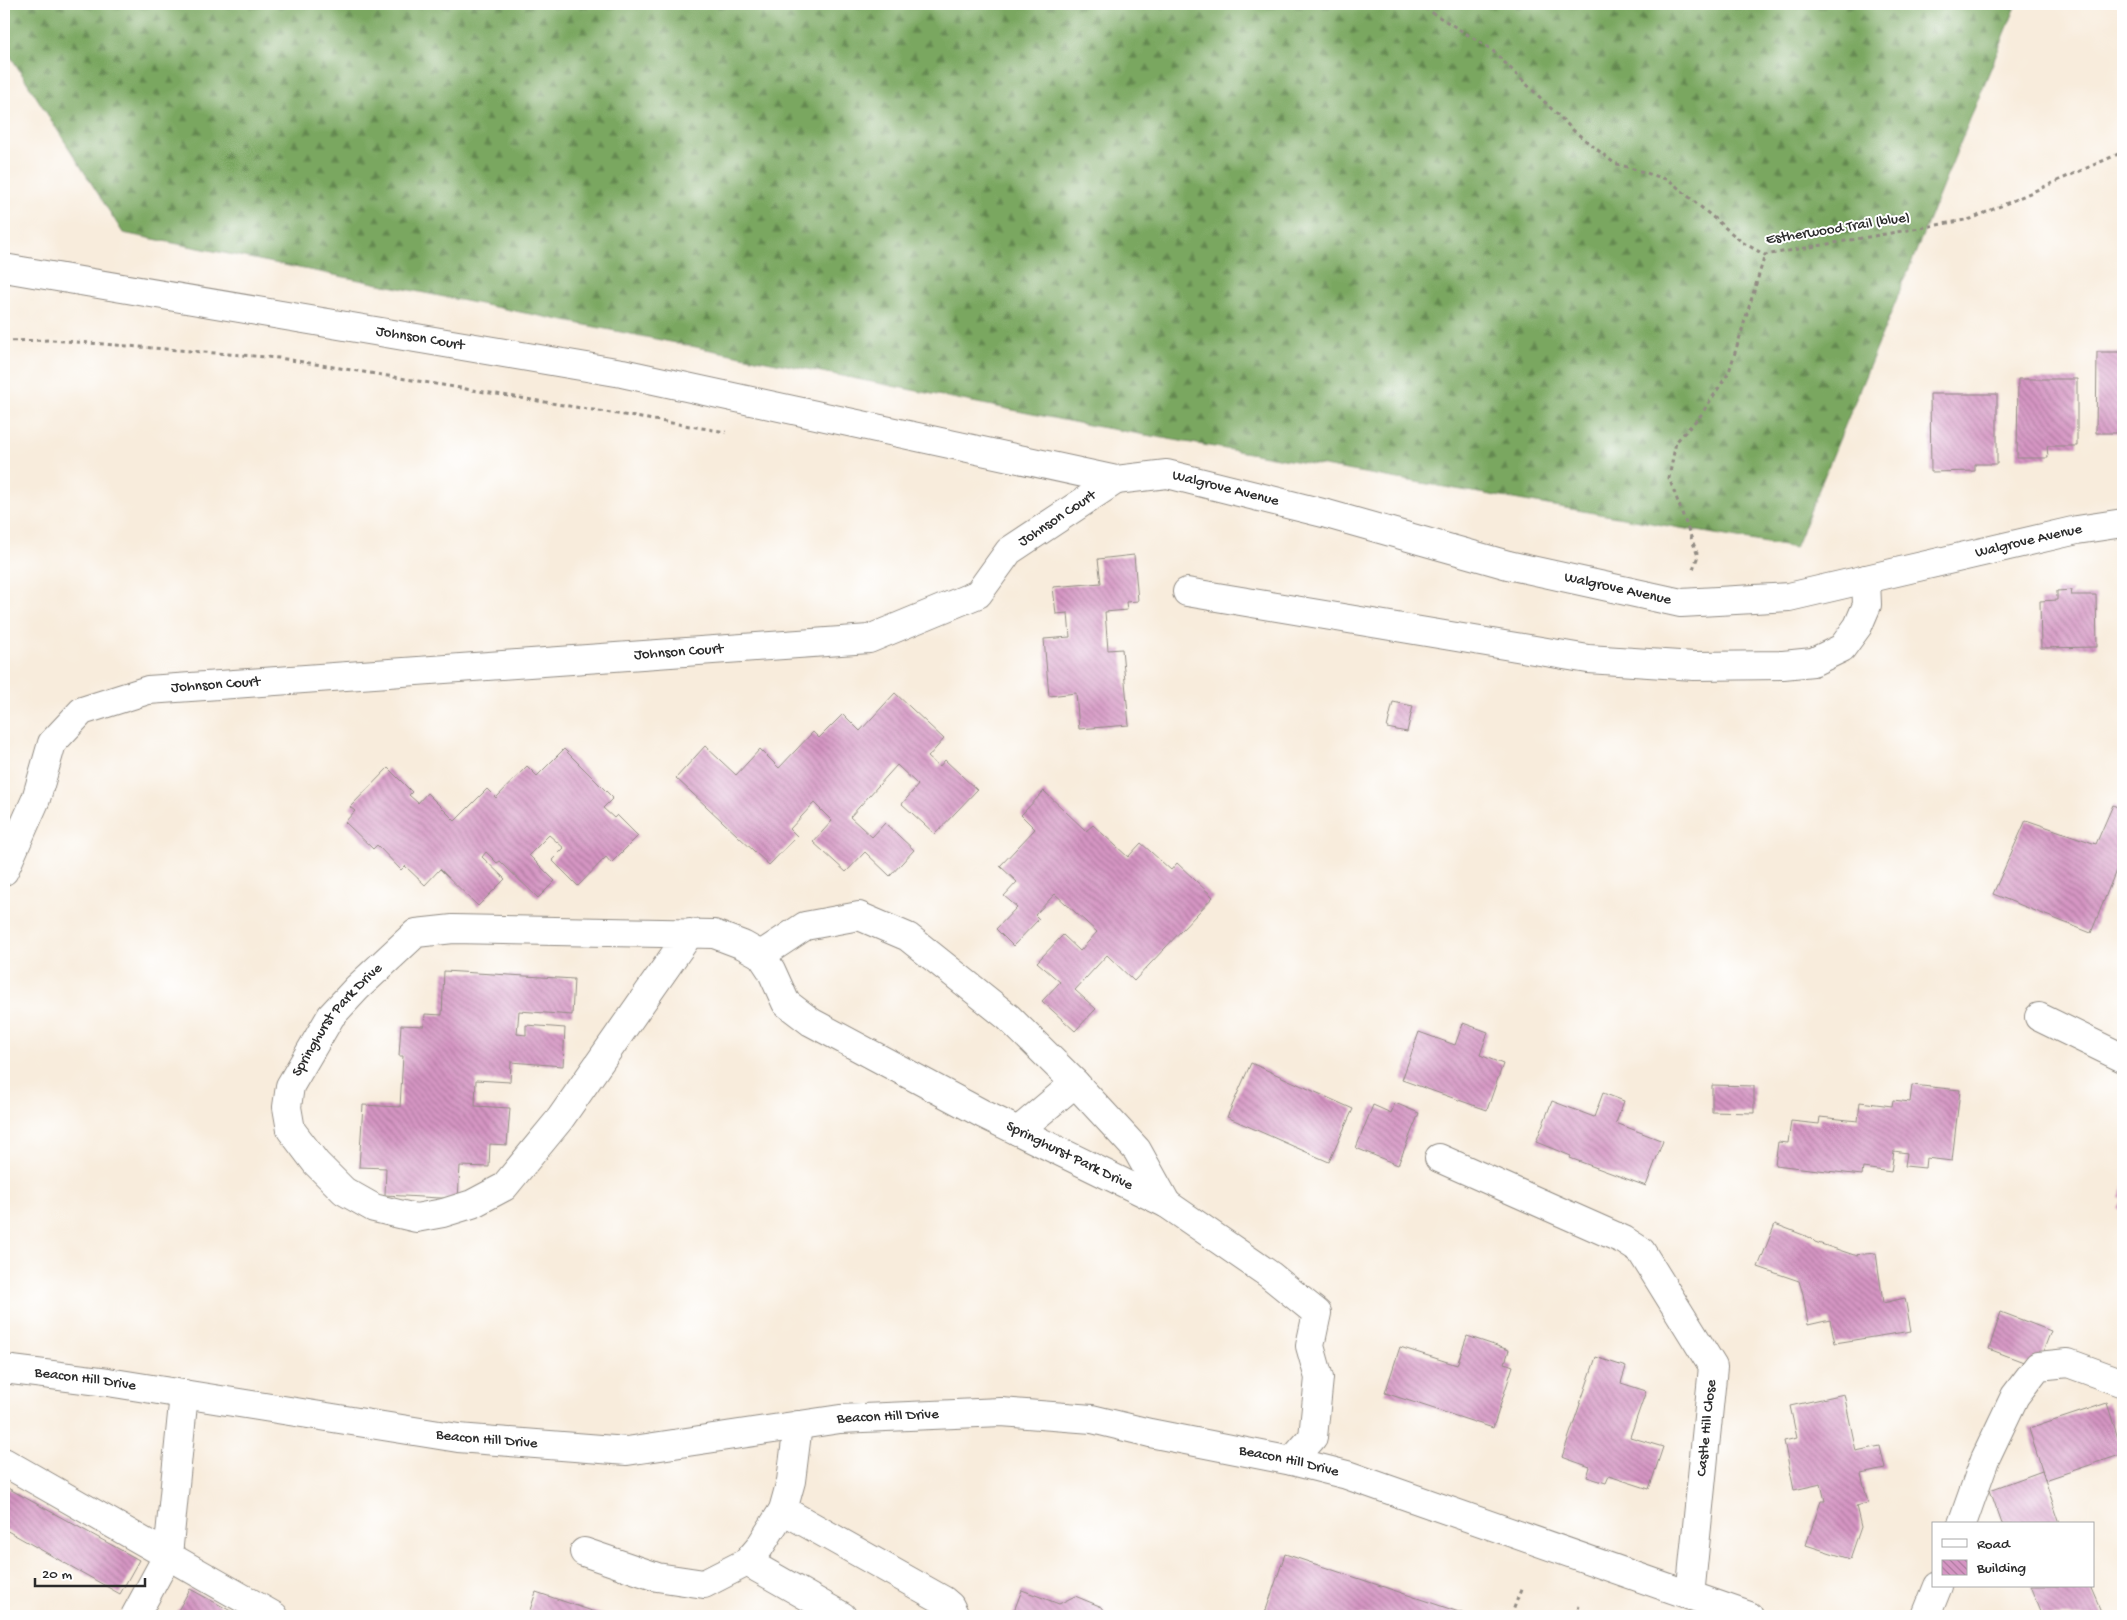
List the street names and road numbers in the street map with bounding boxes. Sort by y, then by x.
street label: Estherwood Trail (blue) [1765,209,1911,249]
street label: Johnson Court [374,322,467,355]
street label: Walgrove Avenue [1170,467,1281,511]
street label: Johnson Court [1015,486,1101,551]
street label: Walgrove Avenue [1973,520,2084,562]
street label: Walgrove Avenue [1563,569,1673,610]
street label: Johnson Court [633,640,726,665]
street label: Johnson Court [170,673,263,697]
street label: Springhurst Park Drive [288,959,387,1080]
street label: Springhurst Park Drive [1003,1118,1136,1195]
street label: Beacon Hill Drive [33,1364,138,1395]
street label: Castle Hill Close [1693,1378,1721,1477]
street label: Beacon Hill Drive [835,1406,939,1428]
street label: Beacon Hill Drive [434,1425,538,1453]
street label: Beacon Hill Drive [1236,1442,1341,1482]

